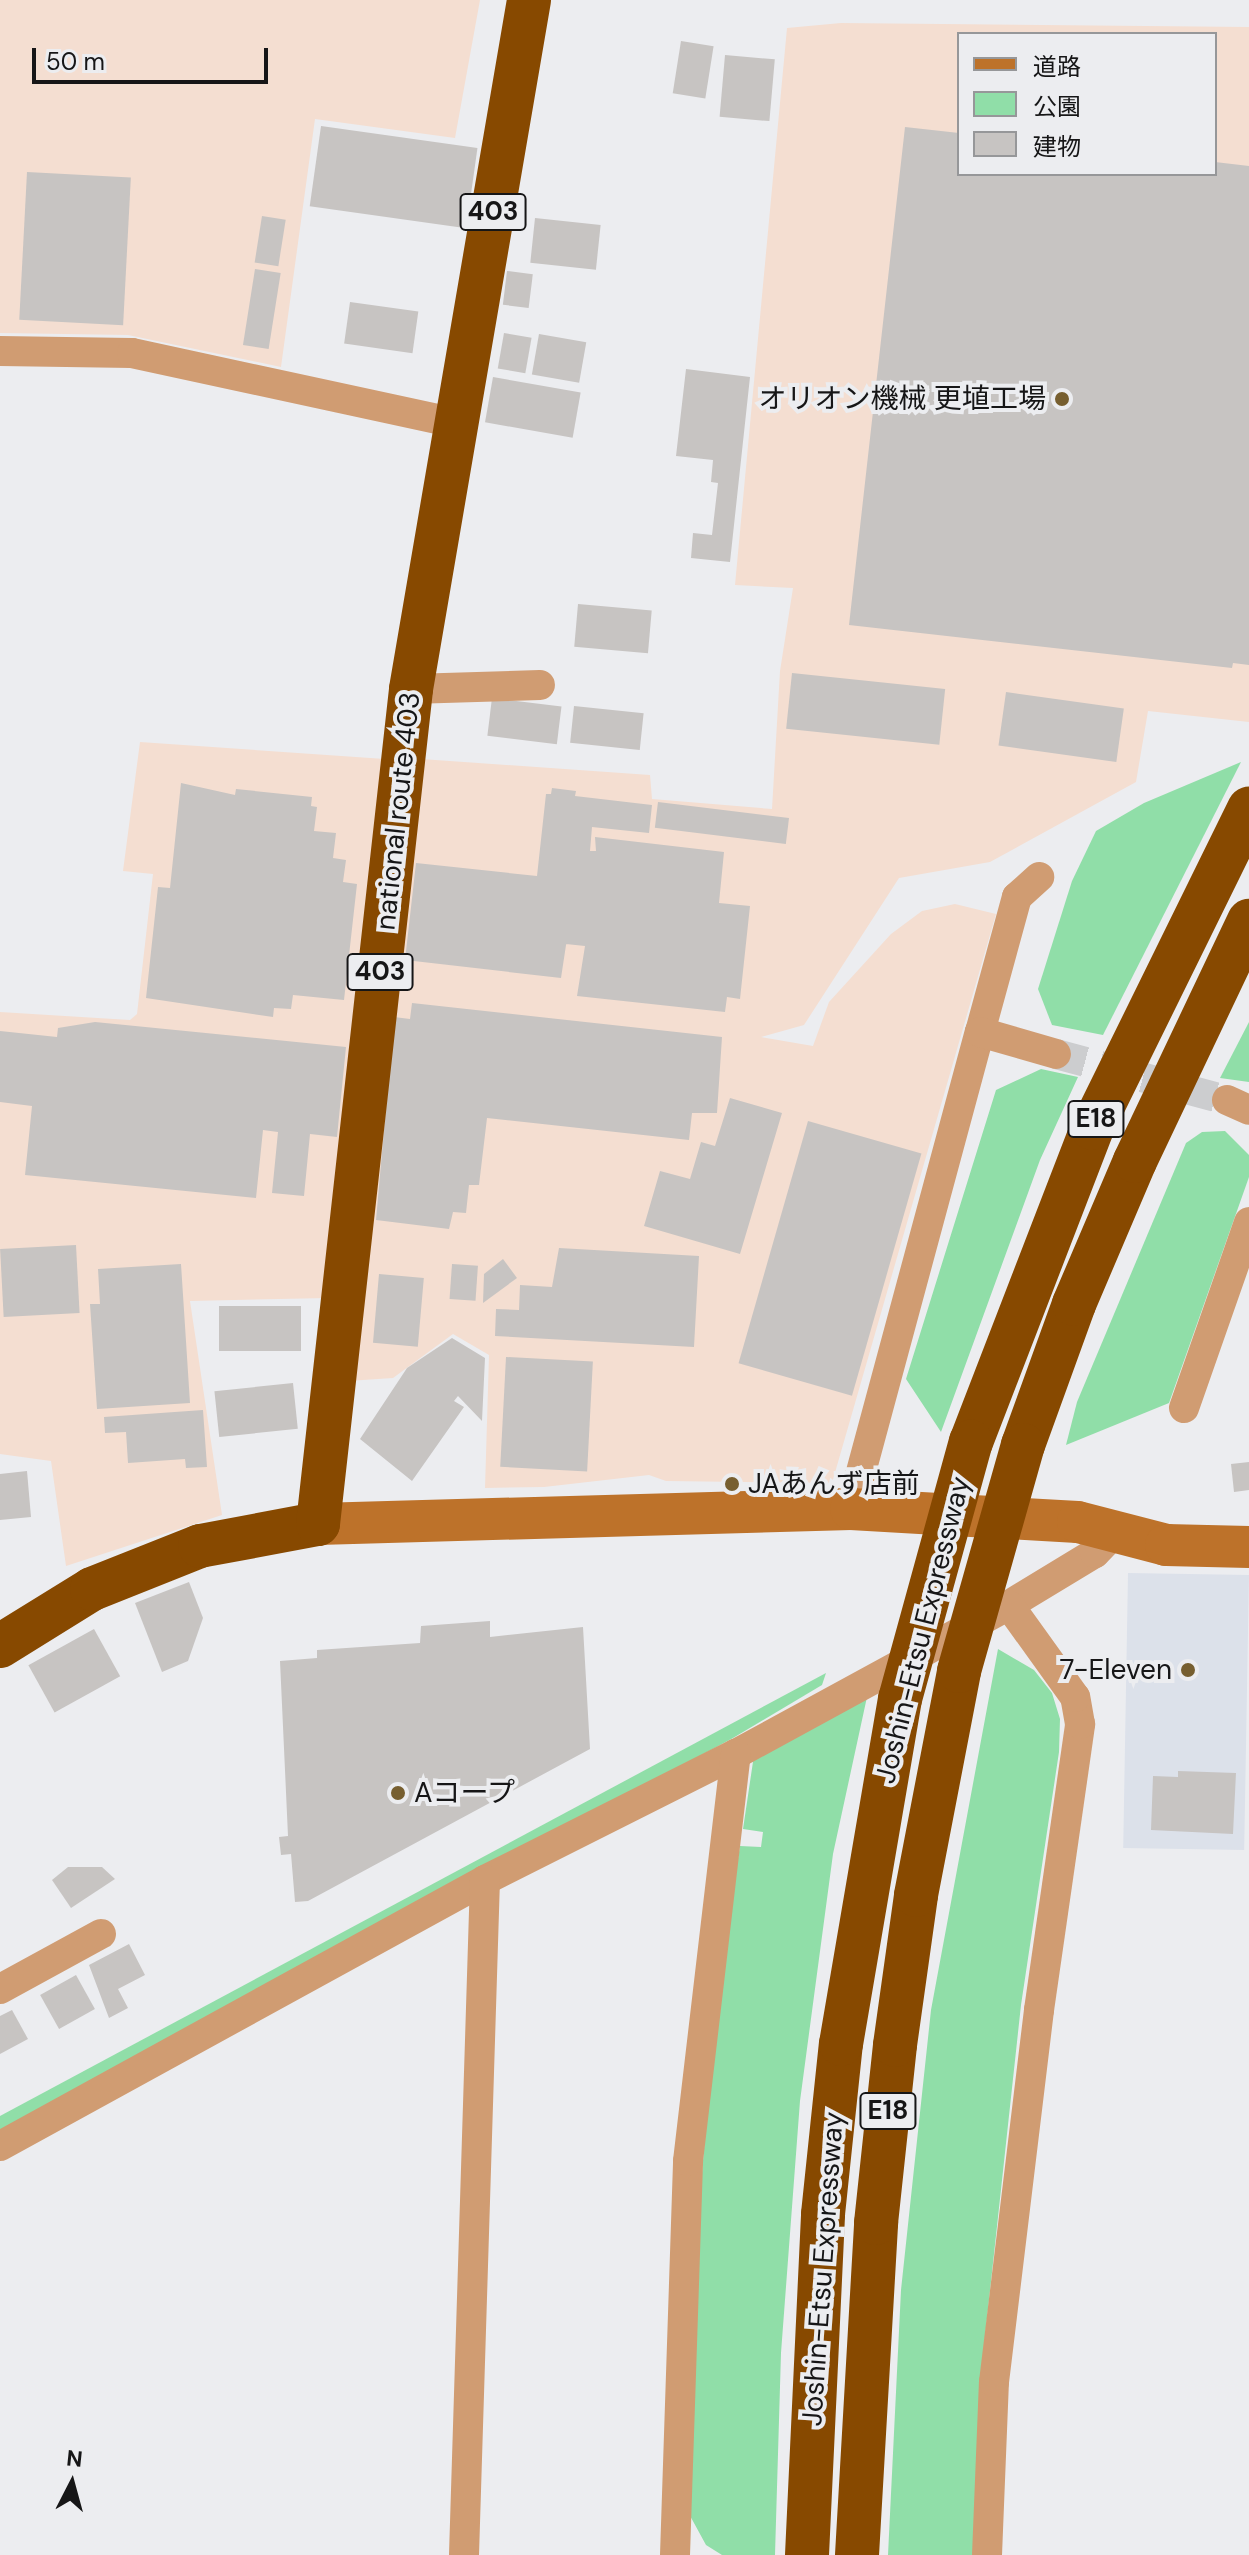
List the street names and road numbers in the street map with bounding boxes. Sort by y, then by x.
road number: 403 [459,190,527,234]
street label: national route 403 [369,690,427,932]
road number: 403 [346,950,414,994]
road number: E18 [1066,1097,1126,1141]
street label: Joshin-Etsu Expressway [869,1473,977,1787]
road number: E18 [858,2089,918,2133]
street label: Joshin-Etsu Expressway [795,2111,851,2427]

